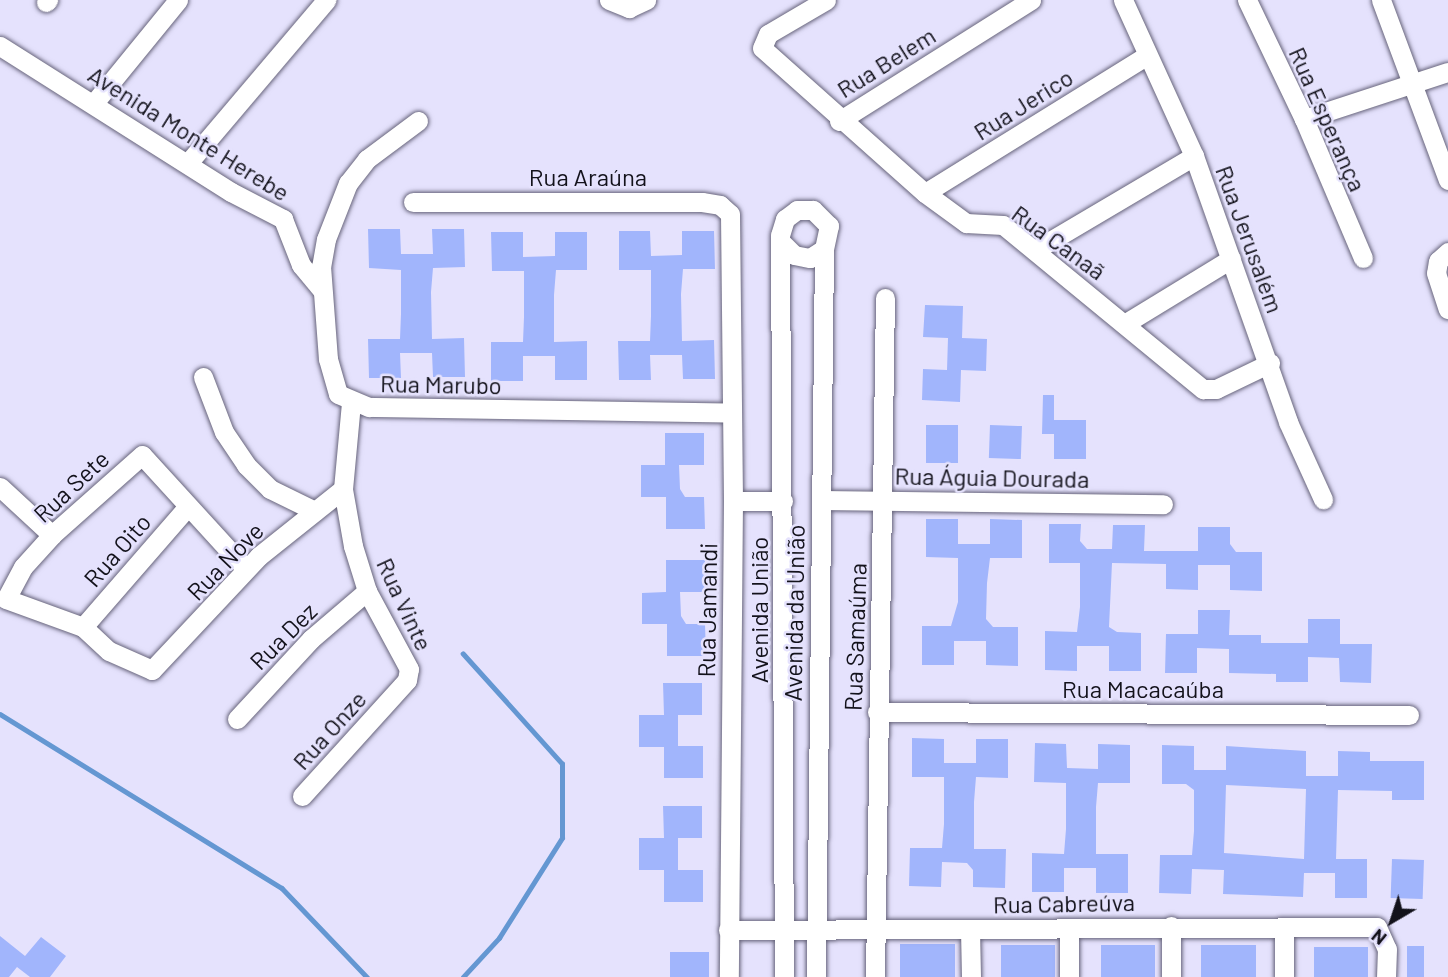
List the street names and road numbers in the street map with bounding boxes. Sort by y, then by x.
street label: Rua Belem [831,20,941,104]
street label: Rua Esperança [1283,42,1373,196]
street label: Avenida Monte Herebe [83,59,295,207]
street label: Rua Jerico [968,62,1078,146]
street label: Rua Jerusalém [1210,161,1290,317]
street label: Rua Araúna [529,163,647,191]
street label: Rua Canaã [1007,198,1111,286]
street label: Rua Marubo [380,369,502,399]
street label: Rua Sete [27,444,115,528]
street label: Rua Águia Dourada [894,461,1090,493]
street label: Rua Oito [78,508,156,592]
street label: Rua Nove [181,516,269,606]
street label: Avenida da União [778,524,810,702]
street label: Avenida União [745,537,773,683]
street label: Rua Jamandi [691,542,723,678]
street label: Rua Vinte [371,553,439,655]
street label: Rua Samaúma [838,563,872,711]
street label: Rua Dez [244,597,322,675]
street label: Rua Macacaúba [1062,675,1224,703]
street label: Rua Onze [286,685,372,775]
street label: Rua Cabreúva [993,887,1135,919]

